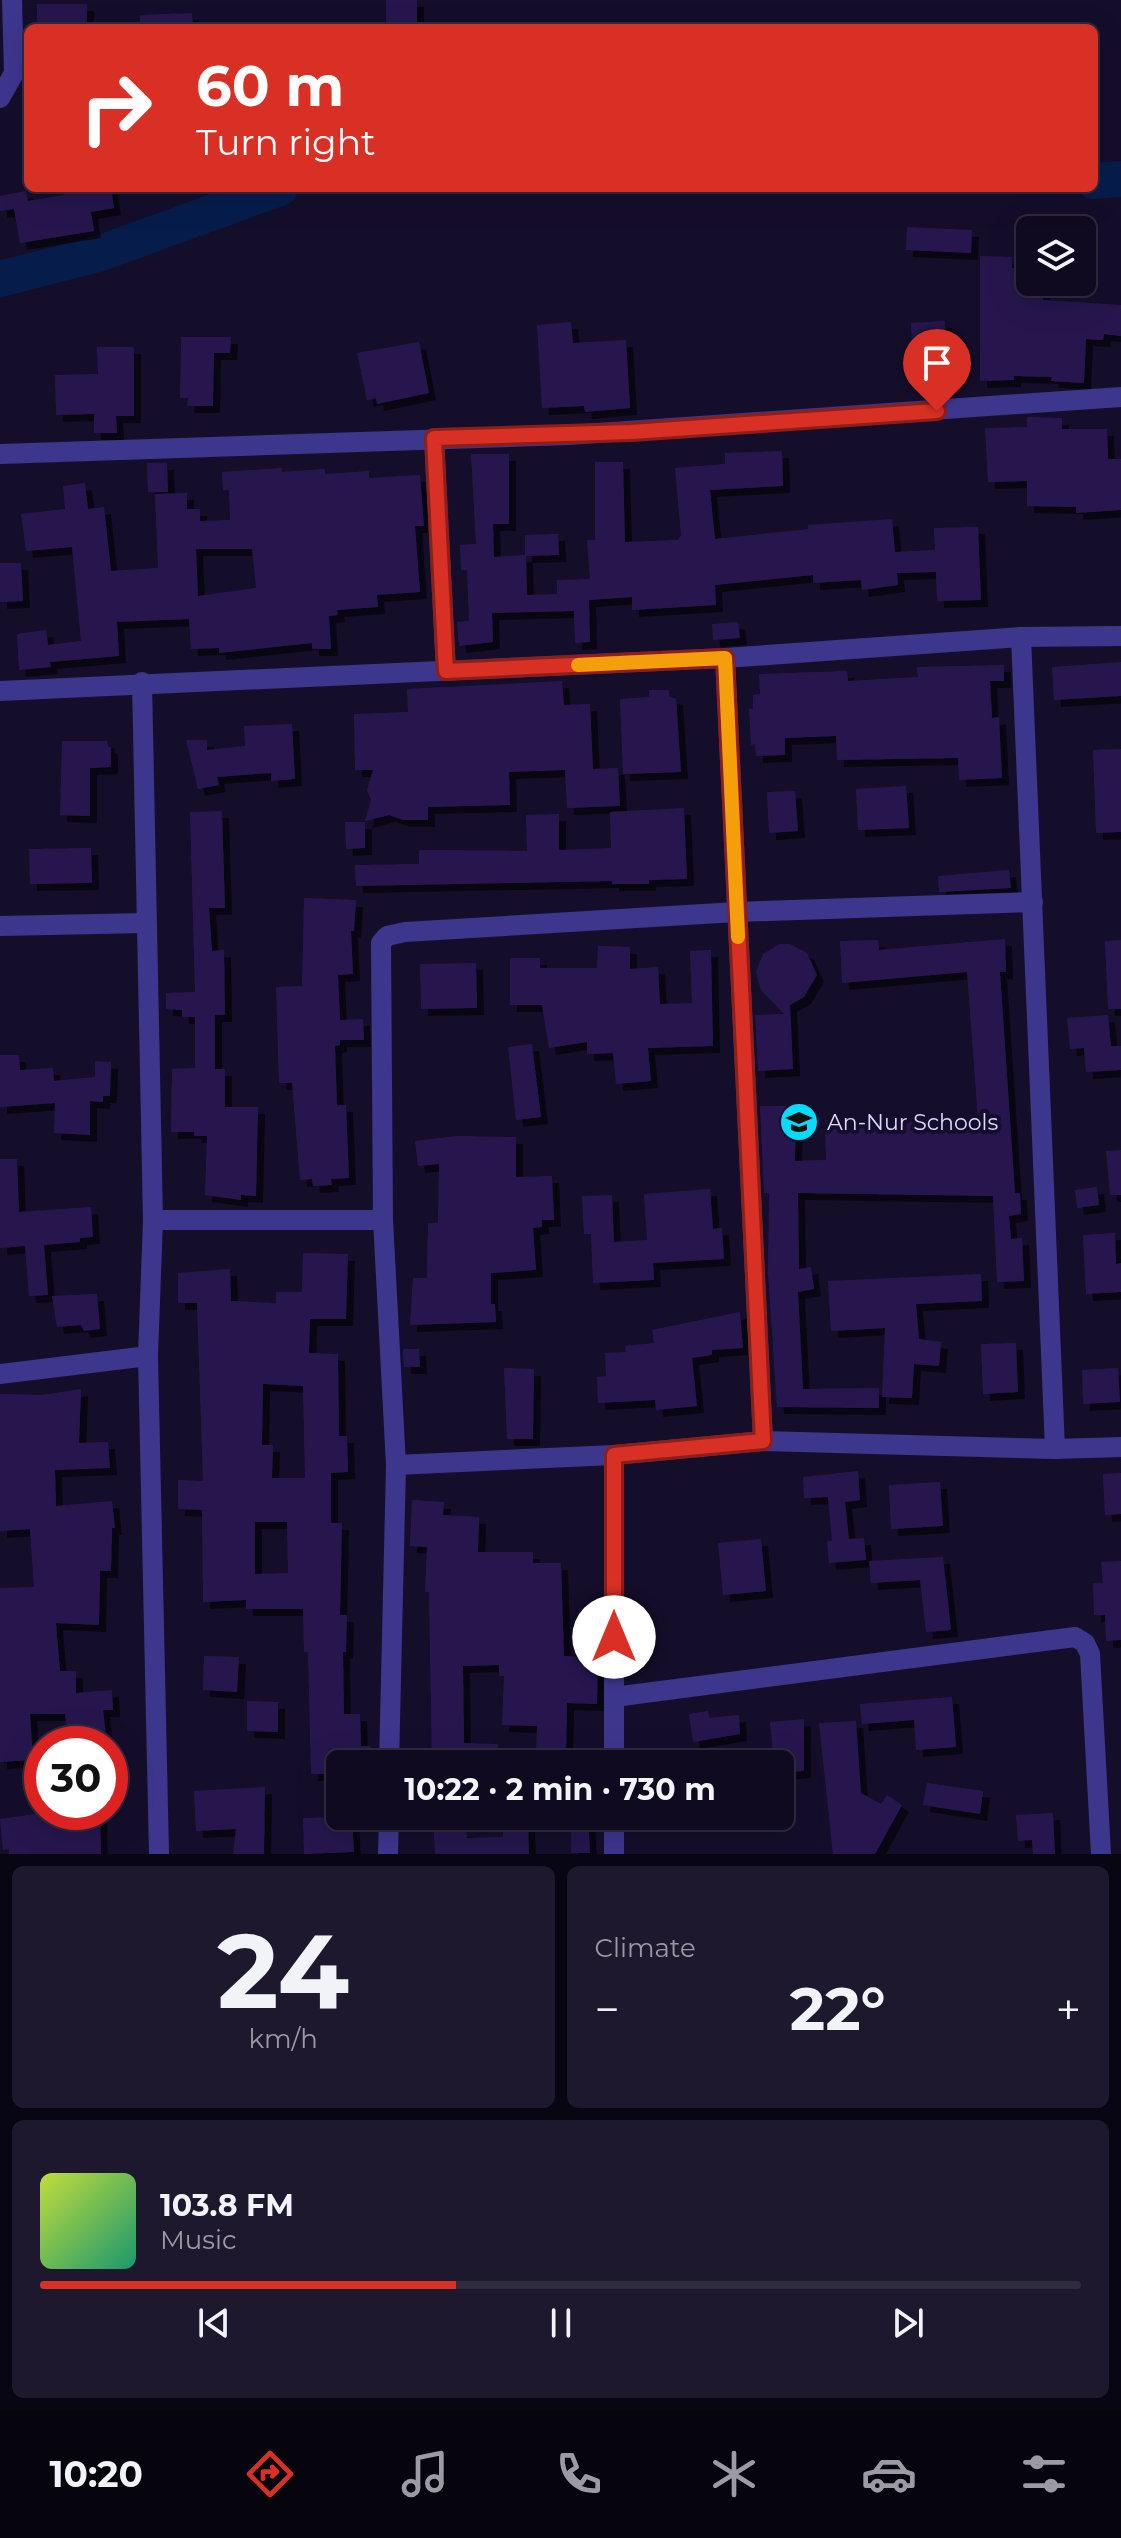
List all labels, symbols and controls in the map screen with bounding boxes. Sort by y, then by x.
text: 60 m [196,52,344,120]
icon: right [64,56,168,160]
text: Turn right [196,120,376,164]
map controls [1016,216,1096,296]
button: layers [1016,216,1096,296]
pin [903,329,971,411]
icon: arrive [915,341,959,385]
school or university icon: An-Nur Schools [778,1101,820,1143]
place label: An-Nur Schools [827,1109,998,1136]
position arrow [572,1595,656,1679]
speed limit sign: 30 [24,1726,128,1830]
text: 10:22 · 2 min · 730 m [404,1771,716,1808]
text: 24 [217,1907,349,2034]
text: Climate [595,1932,696,1964]
text: 22° [790,1972,886,2045]
text: − [595,1982,620,2036]
text: + [1056,1982,1081,2036]
text: km/h [249,2023,318,2055]
text: 103.8 FM [160,2187,294,2224]
text: Music [160,2224,237,2256]
icon: previous [192,2301,236,2345]
icon: pause [539,2301,583,2345]
icon: next [886,2301,930,2345]
icon: directions [242,2446,298,2502]
icon: music [397,2446,453,2502]
icon: phone [551,2446,607,2502]
icon: climate [706,2446,762,2502]
icon: car [861,2446,917,2502]
icon: filters [1016,2446,1072,2502]
text: 10:20 [49,2452,143,2496]

